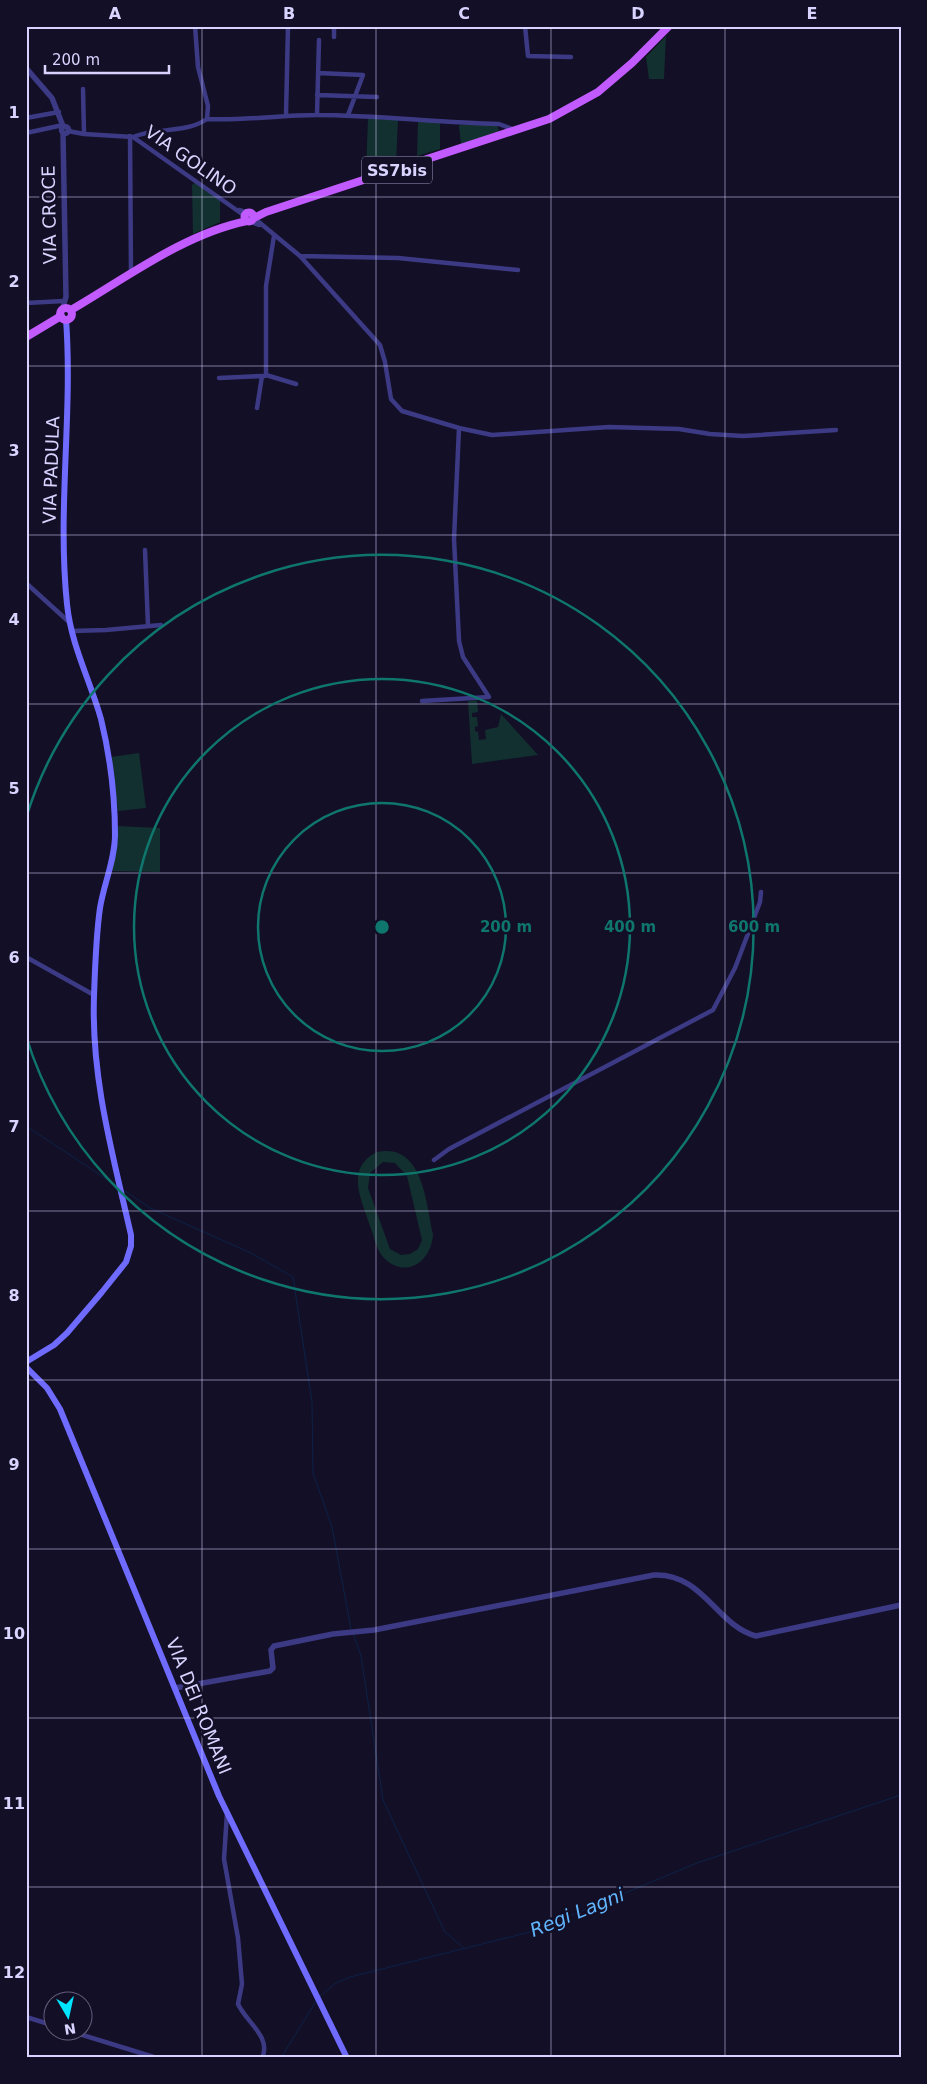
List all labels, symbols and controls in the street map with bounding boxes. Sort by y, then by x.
text: A [109,4,122,23]
text: B [283,4,295,23]
text: C [458,4,470,23]
text: D [631,4,645,23]
text: E [807,4,817,23]
scale bar [45,42,169,74]
text: 200 m [52,51,100,69]
text: 1 [8,103,20,122]
street label: VIA GOLINO [141,121,241,199]
road number: SS7bis [362,156,432,184]
street label: VIA CROCE [38,165,60,265]
text: 2 [8,272,20,291]
street label: VIA PADULA [39,415,63,524]
text: 3 [8,441,20,460]
text: 4 [8,610,20,629]
text: 5 [8,779,20,798]
centre of rings [373,918,391,936]
text: 200 m [480,918,532,936]
text: 400 m [604,918,656,936]
text: 600 m [728,918,780,936]
text: 6 [8,948,20,967]
text: 7 [8,1117,20,1136]
text: 8 [8,1286,20,1305]
text: 9 [8,1455,20,1474]
text: 10 [3,1624,25,1643]
street label: VIA DEI ROMANI [162,1635,236,1777]
text: 11 [3,1794,25,1813]
water label: Regi Lagni [527,1883,628,1941]
text: 12 [3,1963,25,1982]
north arrow [42,1992,92,2042]
text: N [63,2020,77,2038]

